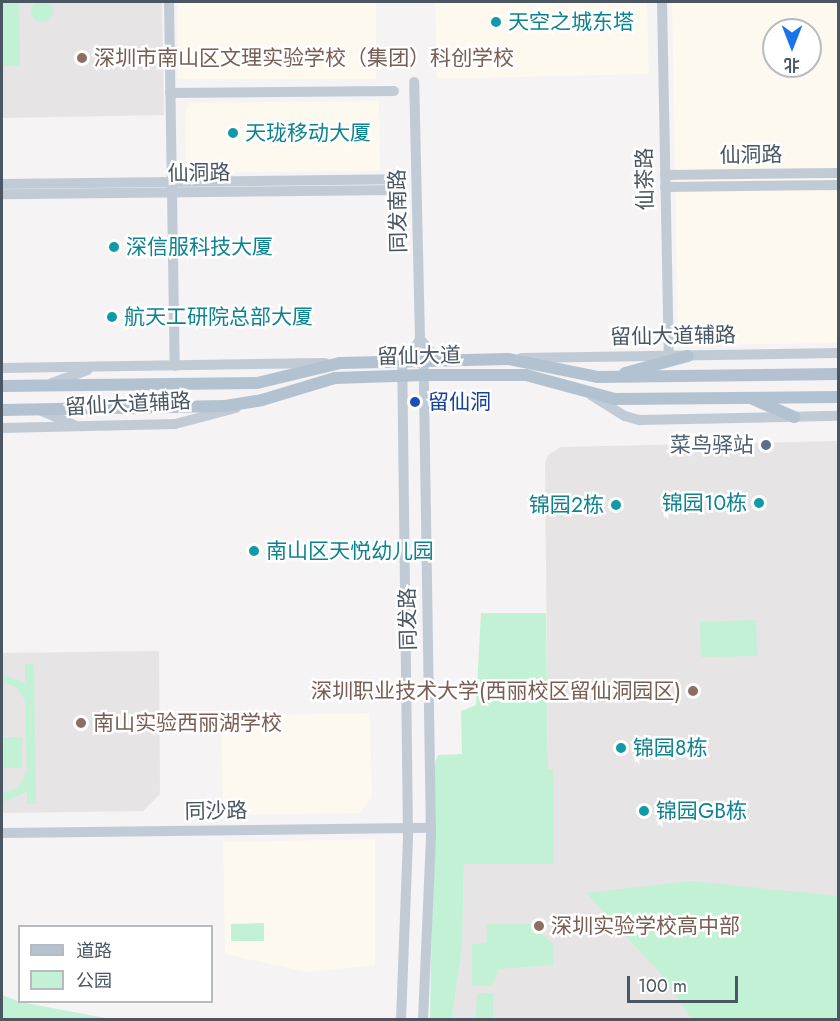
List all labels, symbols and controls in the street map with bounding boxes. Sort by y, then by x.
place label: 天空之城东塔 [508,9,634,35]
marker: 天空之城东塔 [489,15,503,29]
north arrow [762,18,822,78]
place label: 深圳市南山区文理实验学校（集团）科创学校 [94,45,514,71]
marker: 深圳市南山区文理实验学校（集团）科创学校 [75,51,89,65]
text: 北 [784,53,800,76]
place label: 天珑移动大厦 [245,120,371,146]
marker: 天珑移动大厦 [226,126,240,140]
street label: 仙洞路 [719,142,783,168]
street label: 仙茶路 [632,147,658,211]
street label: 仙洞路 [167,160,231,186]
street label: 同发南路 [385,169,411,253]
place label: 深信服科技大厦 [126,234,273,260]
marker: 深信服科技大厦 [107,240,121,254]
place label: 航天工研院总部大厦 [124,304,313,330]
marker: 航天工研院总部大厦 [105,310,119,324]
street label: 留仙大道辅路 [610,322,736,350]
street label: 留仙大道 [377,343,461,369]
street label: 留仙大道辅路 [64,388,192,420]
place label: 留仙洞 [428,389,491,415]
marker: 留仙洞 [406,393,424,411]
place label: 菜鸟驿站 [670,432,754,458]
marker: 菜鸟驿站 [759,438,773,452]
place label: 锦园10栋 [662,490,747,516]
place label: 锦园2栋 [529,492,604,518]
marker: 锦园10栋 [752,496,766,510]
marker: 锦园2栋 [609,498,623,512]
place label: 南山区天悦幼儿园 [266,538,434,564]
marker: 南山区天悦幼儿园 [247,544,261,558]
street label: 同发路 [395,587,421,651]
place label: 深圳职业技术大学(西丽校区留仙洞园区) [311,678,681,704]
marker: 深圳职业技术大学(西丽校区留仙洞园区) [686,684,700,698]
place label: 南山实验西丽湖学校 [93,710,282,736]
marker: 南山实验西丽湖学校 [74,716,88,730]
place label: 锦园8栋 [633,735,707,761]
marker: 锦园8栋 [614,741,628,755]
street label: 同沙路 [184,798,248,824]
place label: 锦园GB栋 [656,798,747,824]
marker: 锦园GB栋 [637,804,651,818]
place label: 深圳实验学校高中部 [551,913,740,939]
marker: 深圳实验学校高中部 [532,919,546,933]
legend [18,925,213,1003]
text: 道路 [76,938,112,964]
scale bar [630,964,741,1002]
text: 公园 [76,968,112,994]
text: 100 m [638,973,687,999]

